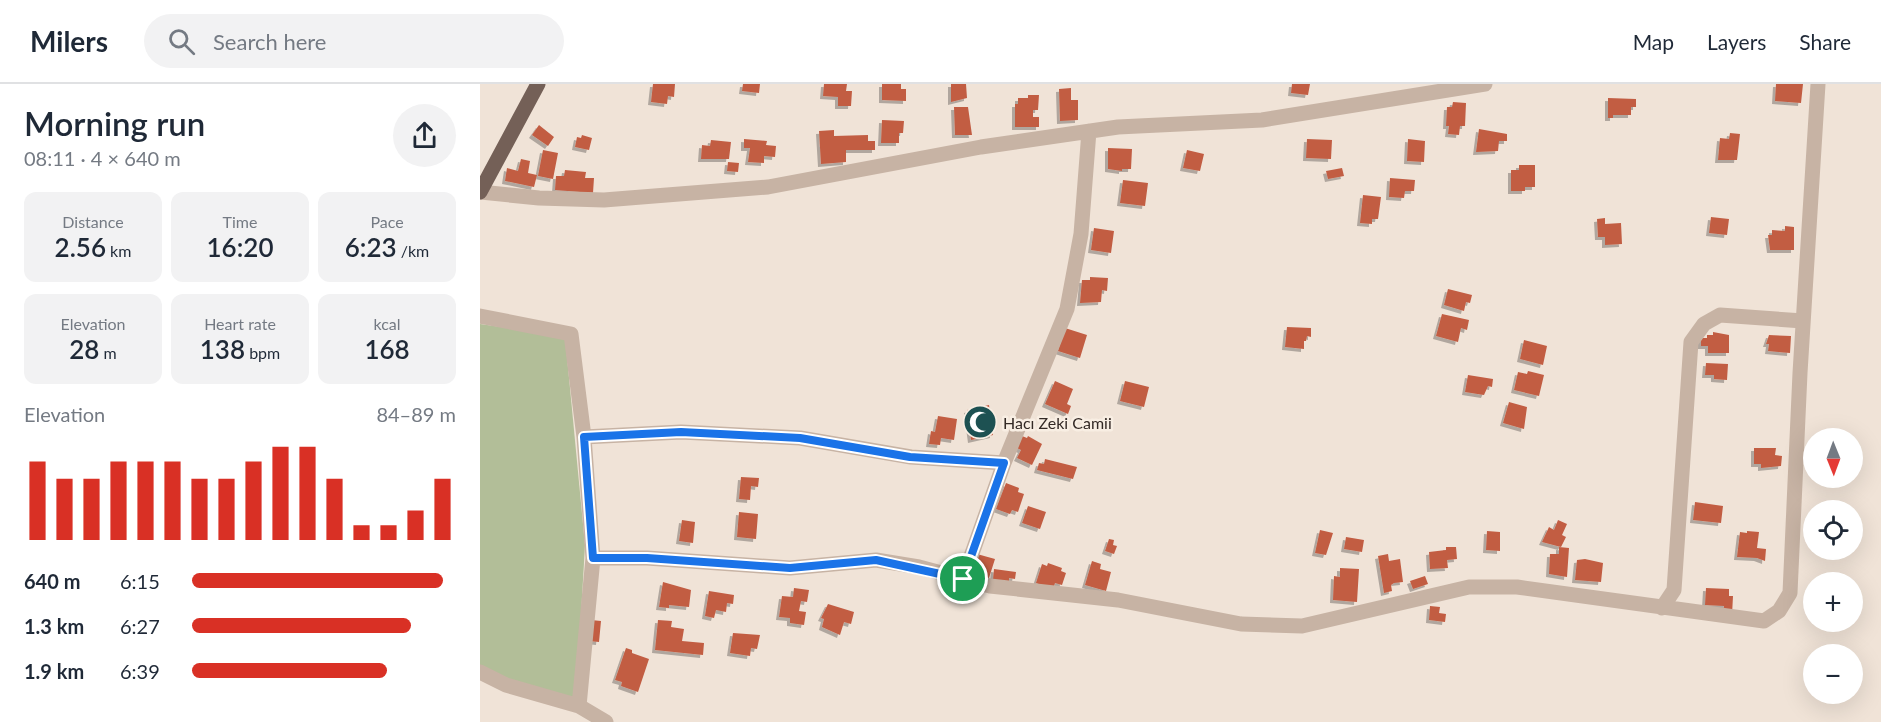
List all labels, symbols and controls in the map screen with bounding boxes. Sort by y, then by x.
search box [144,14,564,68]
text: Milers [30,24,108,58]
icon: search [165,25,198,58]
text: Search here [213,28,326,55]
text: Map [1633,29,1674,54]
text: Layers [1707,29,1766,54]
text: Share [1799,29,1851,54]
text: Morning run [24,103,205,143]
button: share [393,104,456,167]
text: 08:11 · 4 × 640 m [24,146,181,170]
text: Distance [62,212,124,231]
text: Time [223,212,257,231]
text: Pace [370,212,404,231]
text: 2.56 [55,231,106,263]
text: 16:20 [207,231,273,263]
text: 6:23 [345,231,397,263]
text: km [106,241,131,260]
text: /km [397,241,429,260]
text: Elevation [61,314,126,333]
text: Heart rate [204,314,276,333]
text: kcal [373,314,401,333]
text: 28 [69,333,99,365]
text: 138 [200,333,245,365]
text: 168 [364,333,410,365]
text: m [99,343,117,362]
text: bpm [245,343,280,362]
text: Elevation [24,402,105,426]
text: 84–89 m [376,402,456,426]
mosque icon: Hacı Zeki Camii [962,404,998,440]
place label: Hacı Zeki Camii [1003,413,1112,432]
north arrow [1803,428,1863,488]
map controls [1803,428,1863,704]
button: locate [1803,500,1863,560]
pin [937,553,988,604]
icon: arrive [946,562,979,595]
text: 640 m [24,569,80,593]
text: 6:15 [120,569,160,593]
button: + [1803,572,1863,632]
text: 1.3 km [24,614,84,638]
text: 6:27 [120,614,160,638]
button: − [1803,644,1863,704]
text: 1.9 km [24,659,84,683]
text: 6:39 [120,659,160,683]

